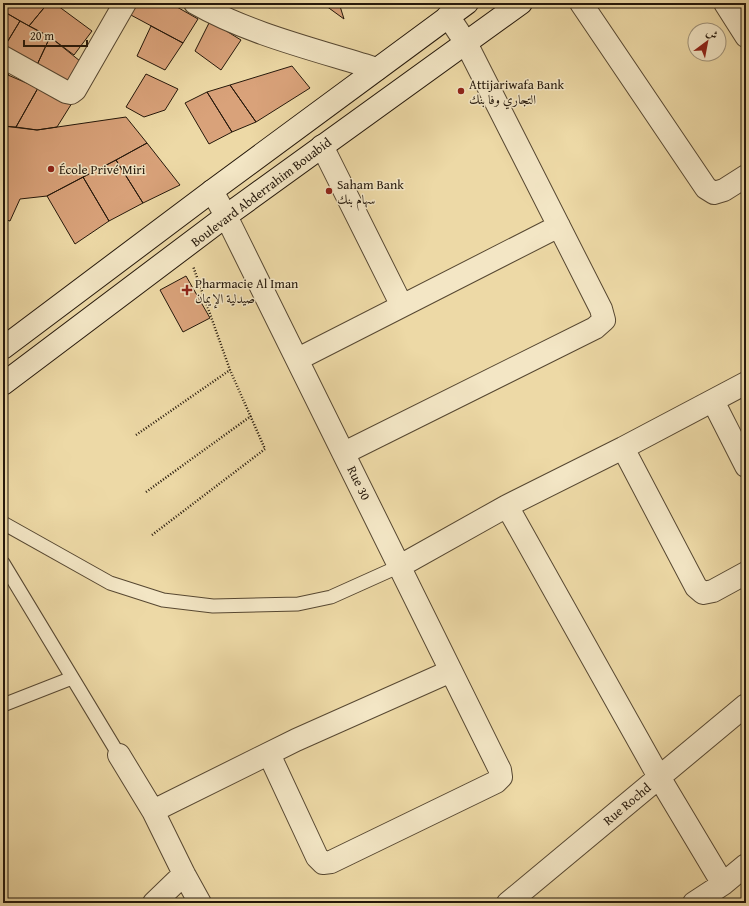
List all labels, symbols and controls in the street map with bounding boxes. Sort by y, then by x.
scale bar [24,22,87,48]
north arrow [687,22,727,62]
text: ش [703,24,721,43]
text: 20 m [30,27,54,44]
place label: Attijariwafa Bank التجاري وفا بنك [469,75,565,110]
marker: Attijariwafa Bank التجاري وفا بنك [456,86,466,96]
street label: Boulevard Abderrahim Bouabid [187,133,335,251]
place label: École Privé Miri [59,160,146,179]
marker: École Privé Miri [46,164,56,174]
place label: Saham Bank سهام بنك [337,175,404,211]
marker: Saham Bank سهام بنك [324,186,334,196]
place label: Pharmacie Al Iman صيدلية الإيمان [195,274,299,309]
marker: Pharmacie Al Iman صيدلية الإيمان [182,285,192,295]
street label: Rue 30 [343,463,375,503]
street label: Rue Rochd [599,778,655,830]

